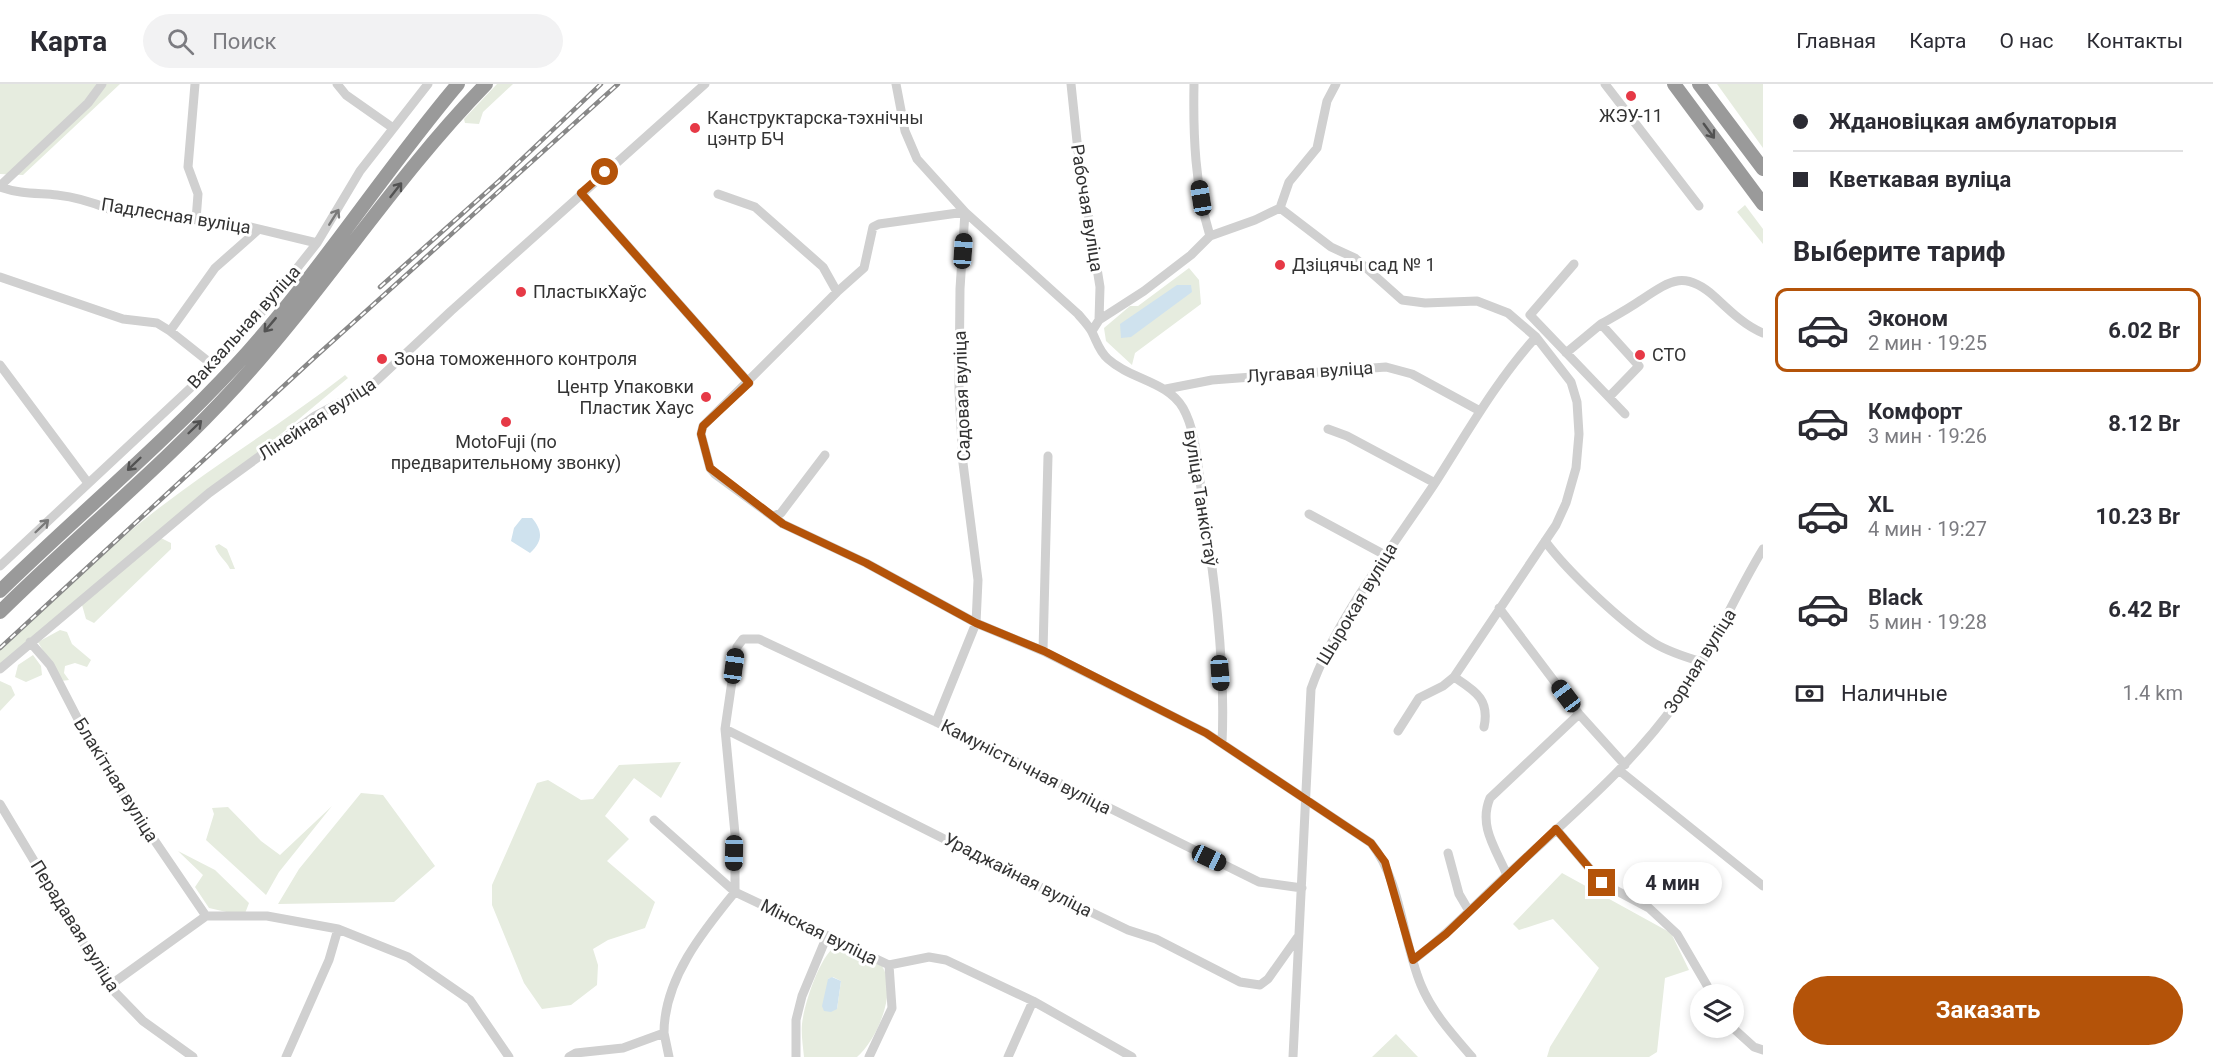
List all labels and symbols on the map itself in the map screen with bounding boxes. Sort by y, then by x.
marker: ЖЭУ-11 [1624,89,1638,103]
place label: ЖЭУ-11 [1599,105,1663,126]
place label: Канструктарска-тэхнічны цэнтр БЧ [707,107,923,149]
marker: Канструктарска-тэхнічны цэнтр БЧ [688,121,702,135]
one-way arrow [1702,123,1715,139]
street label: Рабочая вуліца [1067,143,1108,273]
route start [591,158,618,185]
car [1189,179,1213,217]
one-way arrow [390,182,403,198]
street label: Падлесная вуліца [100,193,252,238]
one-way arrow [328,209,340,226]
car [953,232,973,270]
place label: Дзіцячы сад № 1 [1292,254,1436,275]
marker: Дзіцячы сад № 1 [1273,258,1287,272]
street label: Вакзальная вуліца [183,261,304,392]
place label: ПластыкХаўс [533,281,647,302]
marker: ПластыкХаўс [514,285,528,299]
one-way arrow [263,317,277,332]
street label: Садовая вуліца [949,330,974,462]
place label: СТО [1652,344,1686,365]
place label: Зона томоженного контроля [394,348,637,369]
marker: СТО [1633,348,1647,362]
marker: Зона томоженного контроля [375,352,389,366]
street label: Лугавая вуліца [1246,357,1374,386]
street label: Лінейная вуліца [254,373,379,464]
place label: Центр Упаковки Пластик Хаус [557,376,694,418]
marker: Центр Упаковки Пластик Хаус [699,390,713,404]
marker: MotoFuji (по предварительному звонку) [499,415,513,429]
one-way arrow [187,420,202,434]
street label: вуліца Танкістаў [1180,428,1223,568]
place label: MotoFuji (по предварительному звонку) [391,431,621,474]
one-way arrow [126,457,141,472]
one-way arrow [35,519,50,533]
street label: Шырокая вуліца [1312,539,1401,669]
street label: Зорная вуліца [1659,605,1740,717]
car [723,647,745,685]
car [1210,654,1230,692]
car [1548,676,1584,716]
street label: Блакітная вуліца [70,714,163,846]
street label: Камуністычная вуліца [938,715,1115,819]
street label: Ураджайная вуліца [941,828,1096,921]
car [725,835,743,871]
car [1189,842,1229,874]
street label: Перадавая вуліца [27,856,124,995]
callout: 4 мин [1623,862,1722,904]
route end [1588,869,1615,896]
street label: Мінская вуліца [757,894,881,969]

